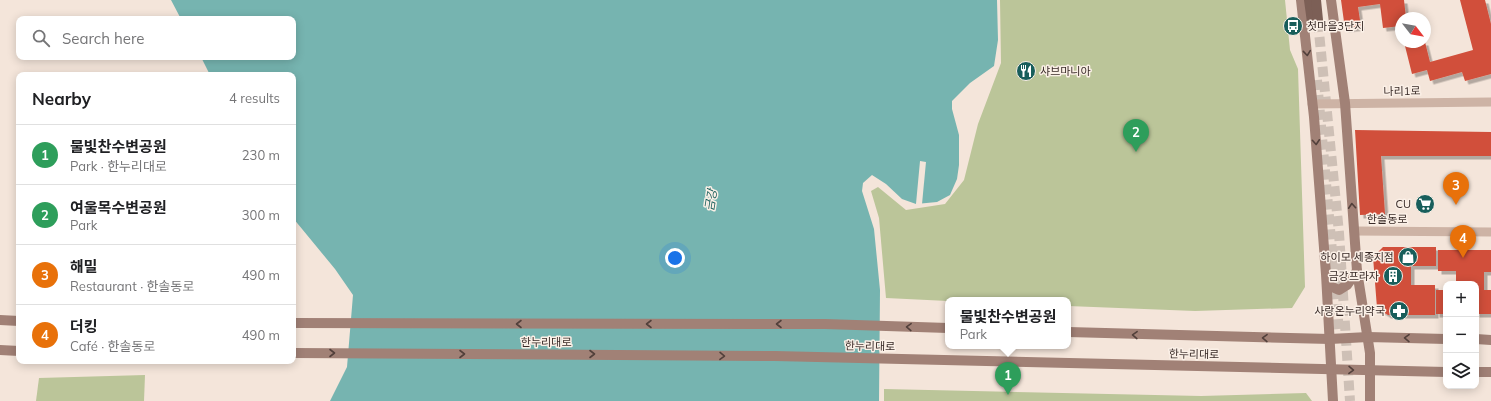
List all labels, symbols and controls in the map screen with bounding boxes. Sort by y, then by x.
north arrow [1395,12,1431,48]
bus stop icon: 첫마을3단지 [1282,15,1304,37]
search box [16,16,296,60]
place label: 첫마을3단지 [1307,19,1364,33]
icon: search [30,27,52,49]
text: Search here [62,29,144,48]
one-way arrow [1302,50,1311,56]
restaurant icon: 샤브마니아 [1015,60,1037,82]
place label: 샤브마니아 [1040,64,1091,78]
street label: 나리1로 [1383,84,1421,98]
text: Nearby [32,88,91,109]
text: 4 results [229,90,280,106]
pin: 2 [1123,119,1149,152]
text: 물빛찬수변공원 [70,137,167,156]
one-way arrow [1311,139,1320,146]
text: 1 [41,147,49,163]
text: 230 m [242,147,280,163]
text: Park · 한누리대로 [70,158,167,174]
pin: 3 [1443,172,1469,205]
water label: 금강 [701,186,720,212]
supermarket icon: CU [1414,193,1436,215]
place label: CU [1395,197,1411,211]
text: 여울목수변공원 [70,198,167,217]
one-way arrow [1348,203,1357,210]
text: 2 [41,207,49,223]
text: 300 m [242,207,280,223]
street label: 한솔동로 [1367,212,1407,226]
text: Park [70,217,97,233]
pin: 4 [1450,225,1476,258]
shop icon: 하이모 세종지점 [1397,246,1419,268]
your location [665,248,685,268]
place label: 하이모 세종지점 [1320,250,1394,264]
text: 해밀 [70,257,98,276]
building icon: 금강프라자 [1382,265,1404,287]
text: 3 [41,267,49,283]
text: 490 m [242,267,280,283]
place label: 금강프라자 [1328,269,1379,283]
text: Restaurant · 한솔동로 [70,278,194,294]
map controls [1443,281,1479,389]
button: + [1443,281,1479,317]
popup [945,297,1071,349]
pharmacy icon: 사랑온누리약국 [1388,300,1410,322]
place label: 사랑온누리약국 [1314,304,1385,318]
text: 물빛찬수변공원 [960,307,1056,326]
text: 더킹 [70,317,98,336]
button: − [1443,317,1479,353]
one-way arrow [516,320,522,328]
one-way arrow [646,320,652,328]
one-way arrow [776,320,782,328]
one-way arrow [906,323,912,331]
text: Park [960,326,987,342]
text: 4 [41,327,49,343]
text: 490 m [242,327,280,343]
one-way arrow [1132,330,1138,339]
one-way arrow [1262,333,1268,342]
one-way arrow [1404,334,1410,342]
street label: 한누리대로 [521,335,571,349]
text: Café · 한솔동로 [70,338,155,354]
street label: 한누리대로 [845,339,895,353]
street label: 한누리대로 [1169,347,1219,361]
one-way arrow [329,349,335,357]
one-way arrow [459,350,465,358]
one-way arrow [589,350,595,358]
one-way arrow [719,351,725,360]
button: layers [1443,353,1479,389]
pin: 1 [995,362,1021,395]
one-way arrow [1348,366,1354,374]

